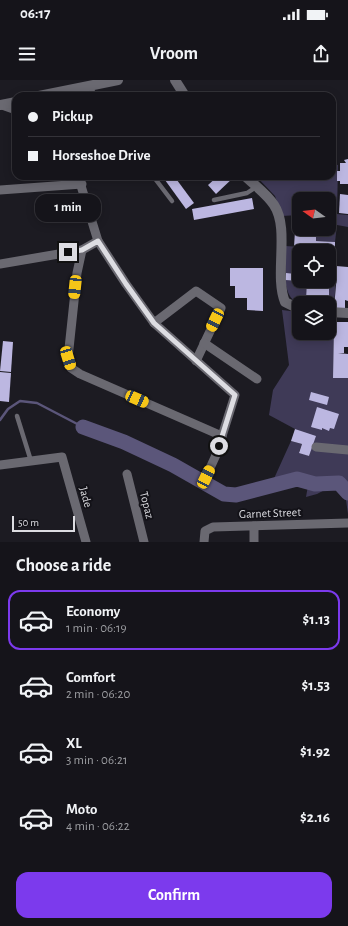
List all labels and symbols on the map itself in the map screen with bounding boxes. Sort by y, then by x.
north arrow [292,192,336,236]
callout: 1 min [35,194,101,222]
route end [59,243,77,261]
car [68,274,82,300]
car [204,307,226,333]
car [59,345,77,371]
car [124,389,150,409]
route start [210,437,228,455]
car [195,464,217,490]
street label: Jade [78,485,94,509]
street label: Topaz [138,490,156,520]
street label: Garnet Street [239,506,301,520]
scale bar [12,514,75,533]

